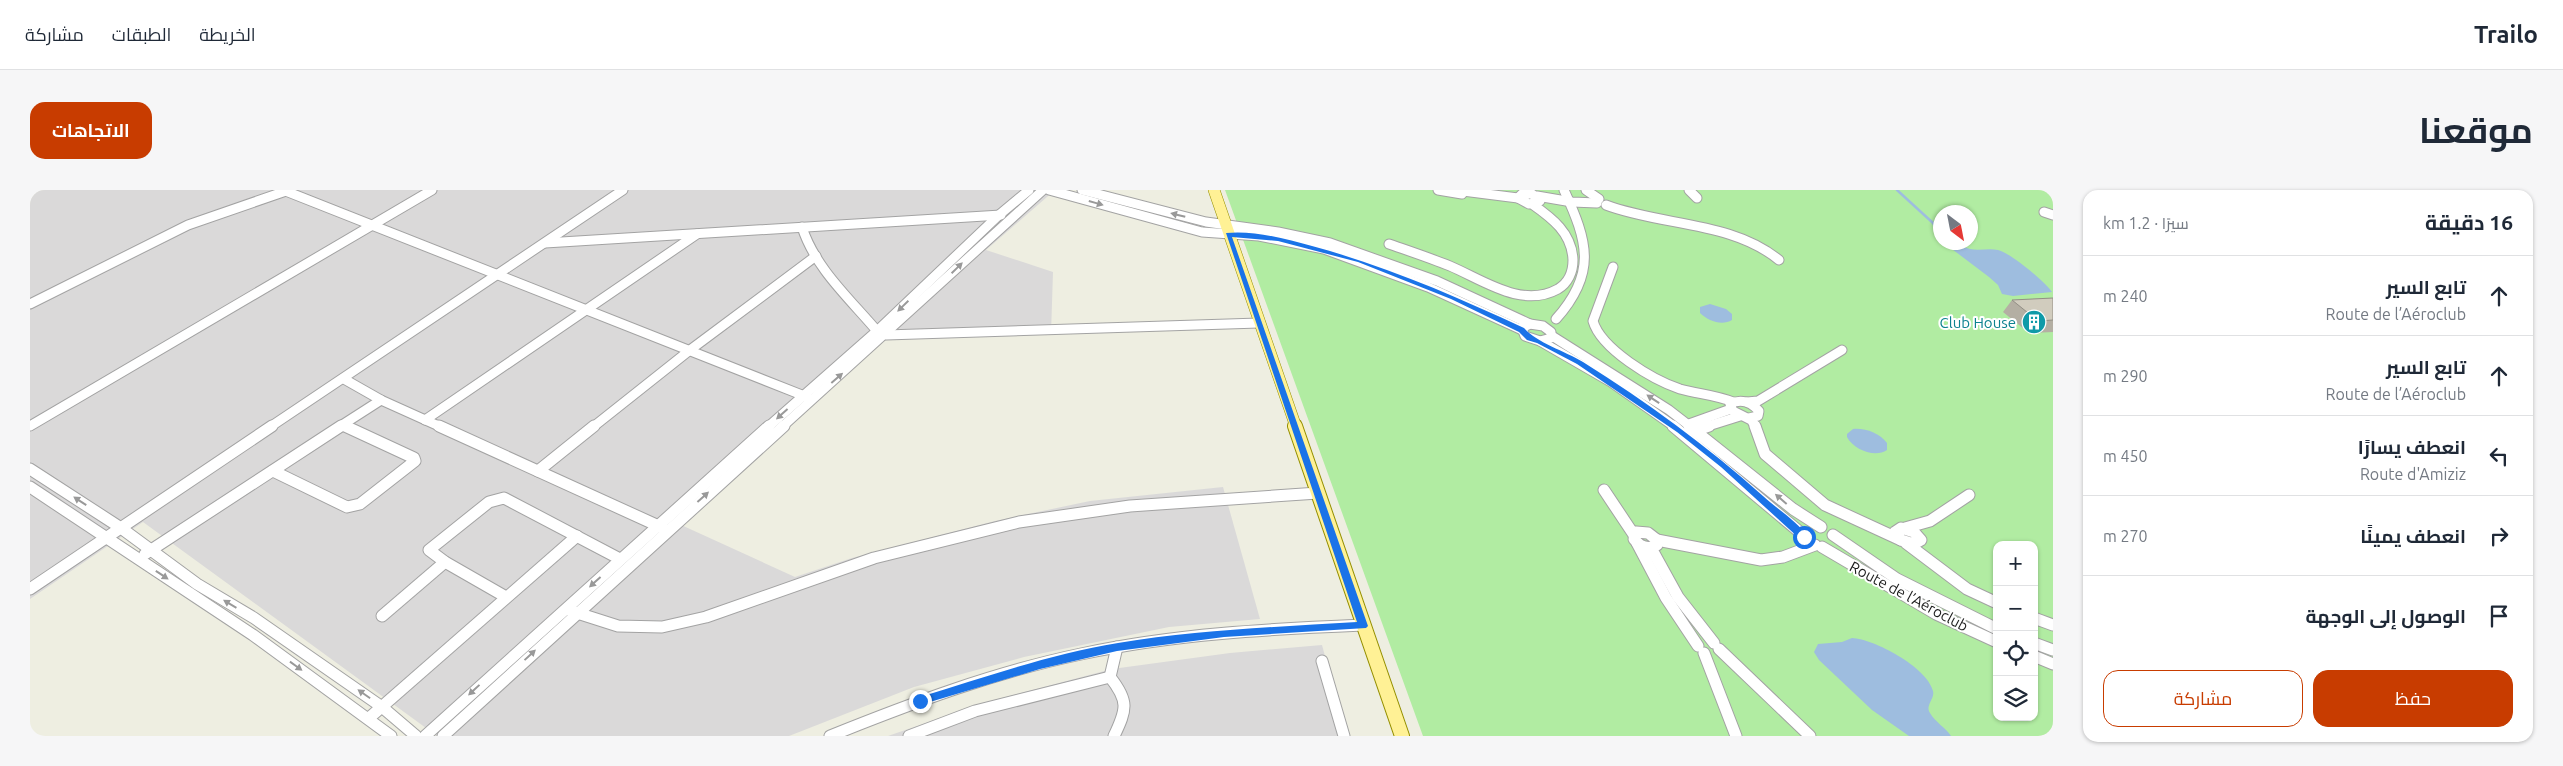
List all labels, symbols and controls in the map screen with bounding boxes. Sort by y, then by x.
text: Trailo [2474,21,2538,48]
text: مشاركة [25,24,84,44]
text: الطبقات [112,24,171,44]
text: الخريطة [199,24,256,44]
button: الاتجاهات [30,102,152,159]
text: موقعنا [2419,110,2533,150]
one-way arrow [1088,200,1103,208]
north arrow [1933,205,1978,250]
text: 16 دقيقة [2425,210,2513,234]
one-way arrow [1171,211,1186,219]
text: سيرًا · 1.2 km [2103,214,2189,232]
one-way arrow [951,262,963,274]
text: تابع السير [2386,276,2466,298]
icon: ahead [2485,282,2513,310]
text: 240 m [2103,287,2148,305]
one-way arrow [898,300,910,312]
text: Route de l’Aéroclub [2326,305,2466,323]
building icon: Club House [2021,309,2047,335]
place label: Club House [1940,314,2016,331]
text: تابع السير [2386,356,2466,378]
icon: ahead [2485,362,2513,390]
text: 290 m [2103,367,2148,385]
one-way arrow [831,372,844,383]
text: Route de l’Aéroclub [2326,385,2466,403]
one-way arrow [1646,394,1660,404]
one-way arrow [776,408,788,420]
text: انعطف يسارًا [2358,436,2466,458]
icon: left [2485,442,2513,470]
text: 450 m [2103,447,2148,465]
text: Route d'Amiziz [2360,465,2466,483]
one-way arrow [696,491,708,503]
one-way arrow [1774,494,1787,505]
one-way arrow [74,497,87,506]
icon: right [2485,522,2513,550]
text: انعطف يمينًا [2360,525,2466,547]
route start [1793,526,1816,549]
text: 270 m [2103,527,2148,545]
map controls [1993,541,2038,721]
button: + [1993,541,2038,586]
street label: Route de l’Aéroclub [1847,558,1971,634]
one-way arrow [155,570,168,580]
one-way arrow [589,576,602,587]
button: − [1993,586,2038,631]
one-way arrow [223,599,236,608]
icon: arrive [2485,602,2513,630]
text: الوصول إلى الوجهة [2306,605,2466,627]
button: locate [1993,631,2038,676]
one-way arrow [523,649,535,661]
one-way arrow [289,661,303,671]
button: مشاركة [2103,670,2303,727]
button: حفظ [2313,670,2513,727]
button: layers [1993,676,2038,721]
one-way arrow [468,684,480,696]
one-way arrow [358,689,371,699]
route end [909,690,932,713]

